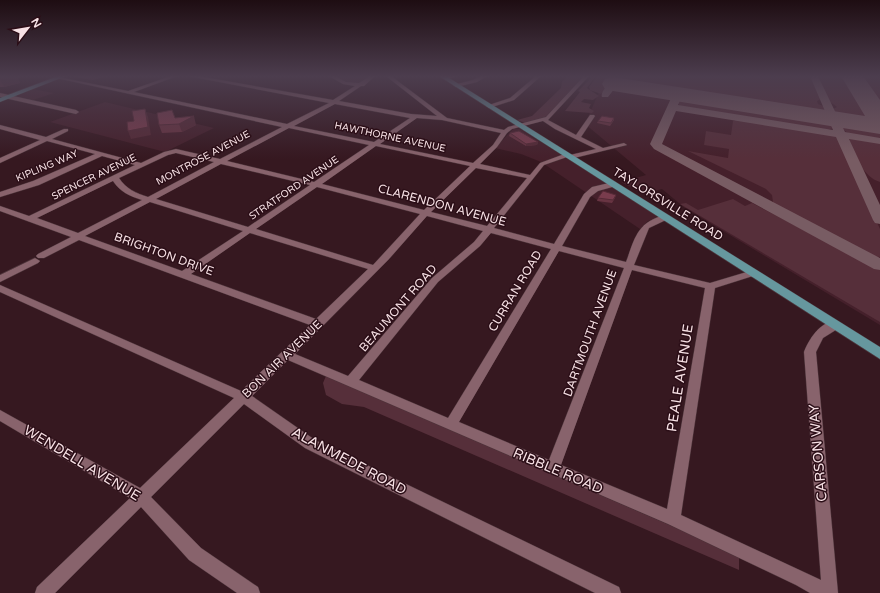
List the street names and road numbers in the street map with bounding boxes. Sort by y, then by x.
street label: HAWTHORNE AVENUE [333,119,447,155]
street label: MONTROSE AVENUE [154,128,252,188]
street label: KIPLING WAY [14,147,80,185]
street label: SPENCER AVENUE [50,151,138,203]
street label: STRATFORD AVENUE [247,154,341,222]
street label: TAYLORSVILLE ROAD [610,164,726,244]
street label: CLARENDON AVENUE [376,181,508,229]
street label: BRIGHTON DRIVE [112,229,216,279]
street label: CURRAN ROAD [485,248,545,334]
street label: BEAUMONT ROAD [356,261,440,355]
street label: DARTMOUTH AVENUE [560,267,620,399]
street label: BON AIR AVENUE [239,317,325,401]
street label: PEALE AVENUE [663,323,697,433]
street label: CARSON WAY [805,404,831,502]
street label: WENDELL AVENUE [21,422,143,505]
street label: ALANMEDE ROAD [289,424,409,498]
street label: RIBBLE ROAD [510,444,606,498]

